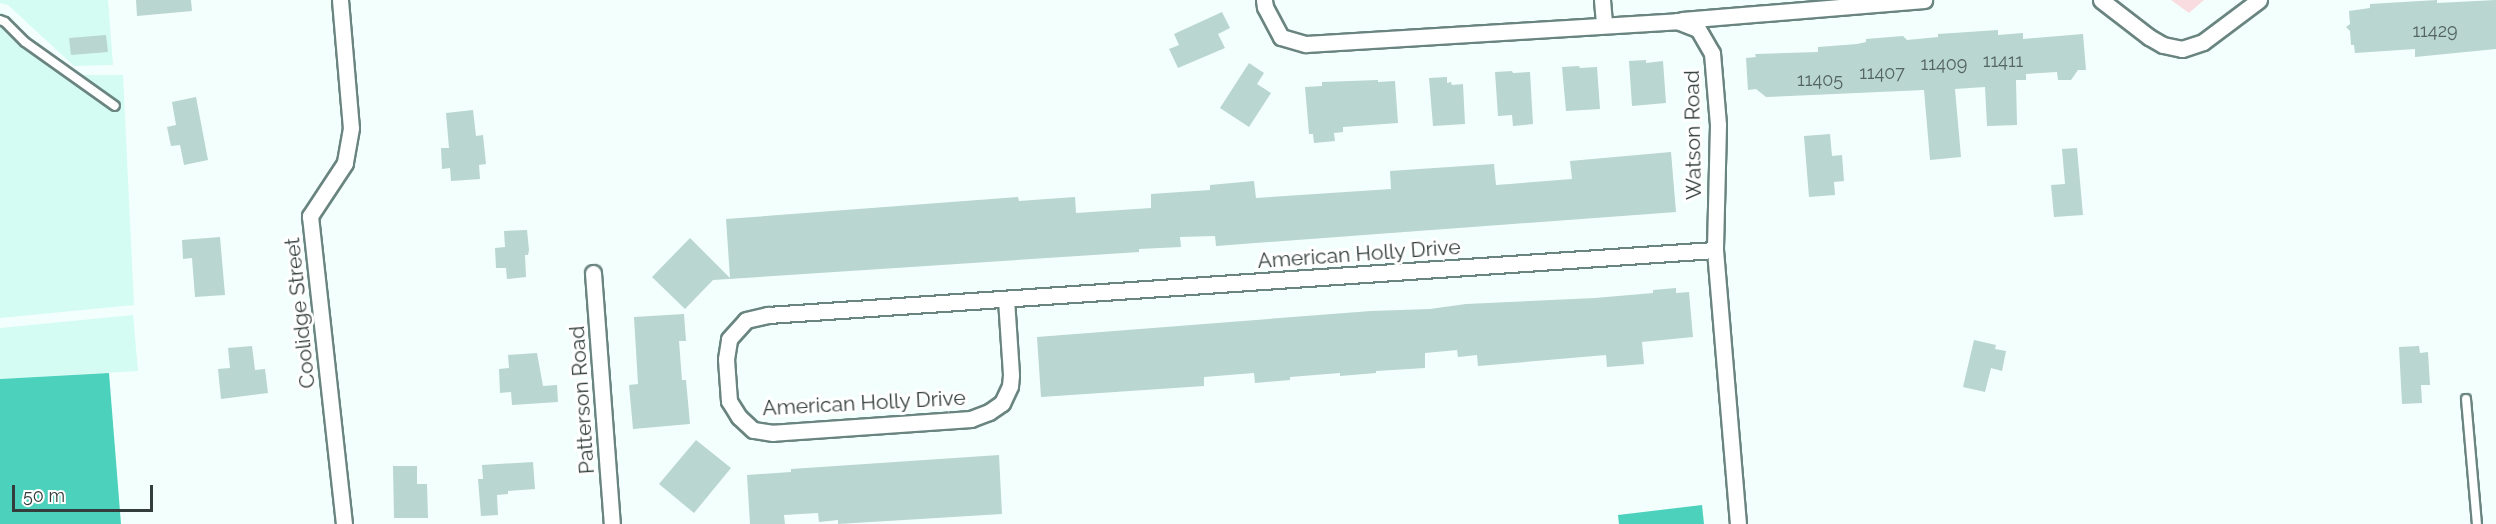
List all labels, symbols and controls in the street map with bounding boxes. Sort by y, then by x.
house number: 11429 [2412,20,2458,42]
house number: 11411 [1983,50,2023,72]
house number: 11409 [1921,53,1967,75]
house number: 11407 [1859,62,1905,84]
house number: 11405 [1797,69,1843,91]
street label: Watson Road [1679,70,1707,200]
street label: American Holly Drive [1256,234,1462,274]
street label: Coolidge Street [280,236,320,390]
street label: Patterson Road [564,325,600,475]
street label: American Holly Drive [761,385,967,421]
scale bar [15,473,156,511]
text: 50 m [23,485,65,506]

